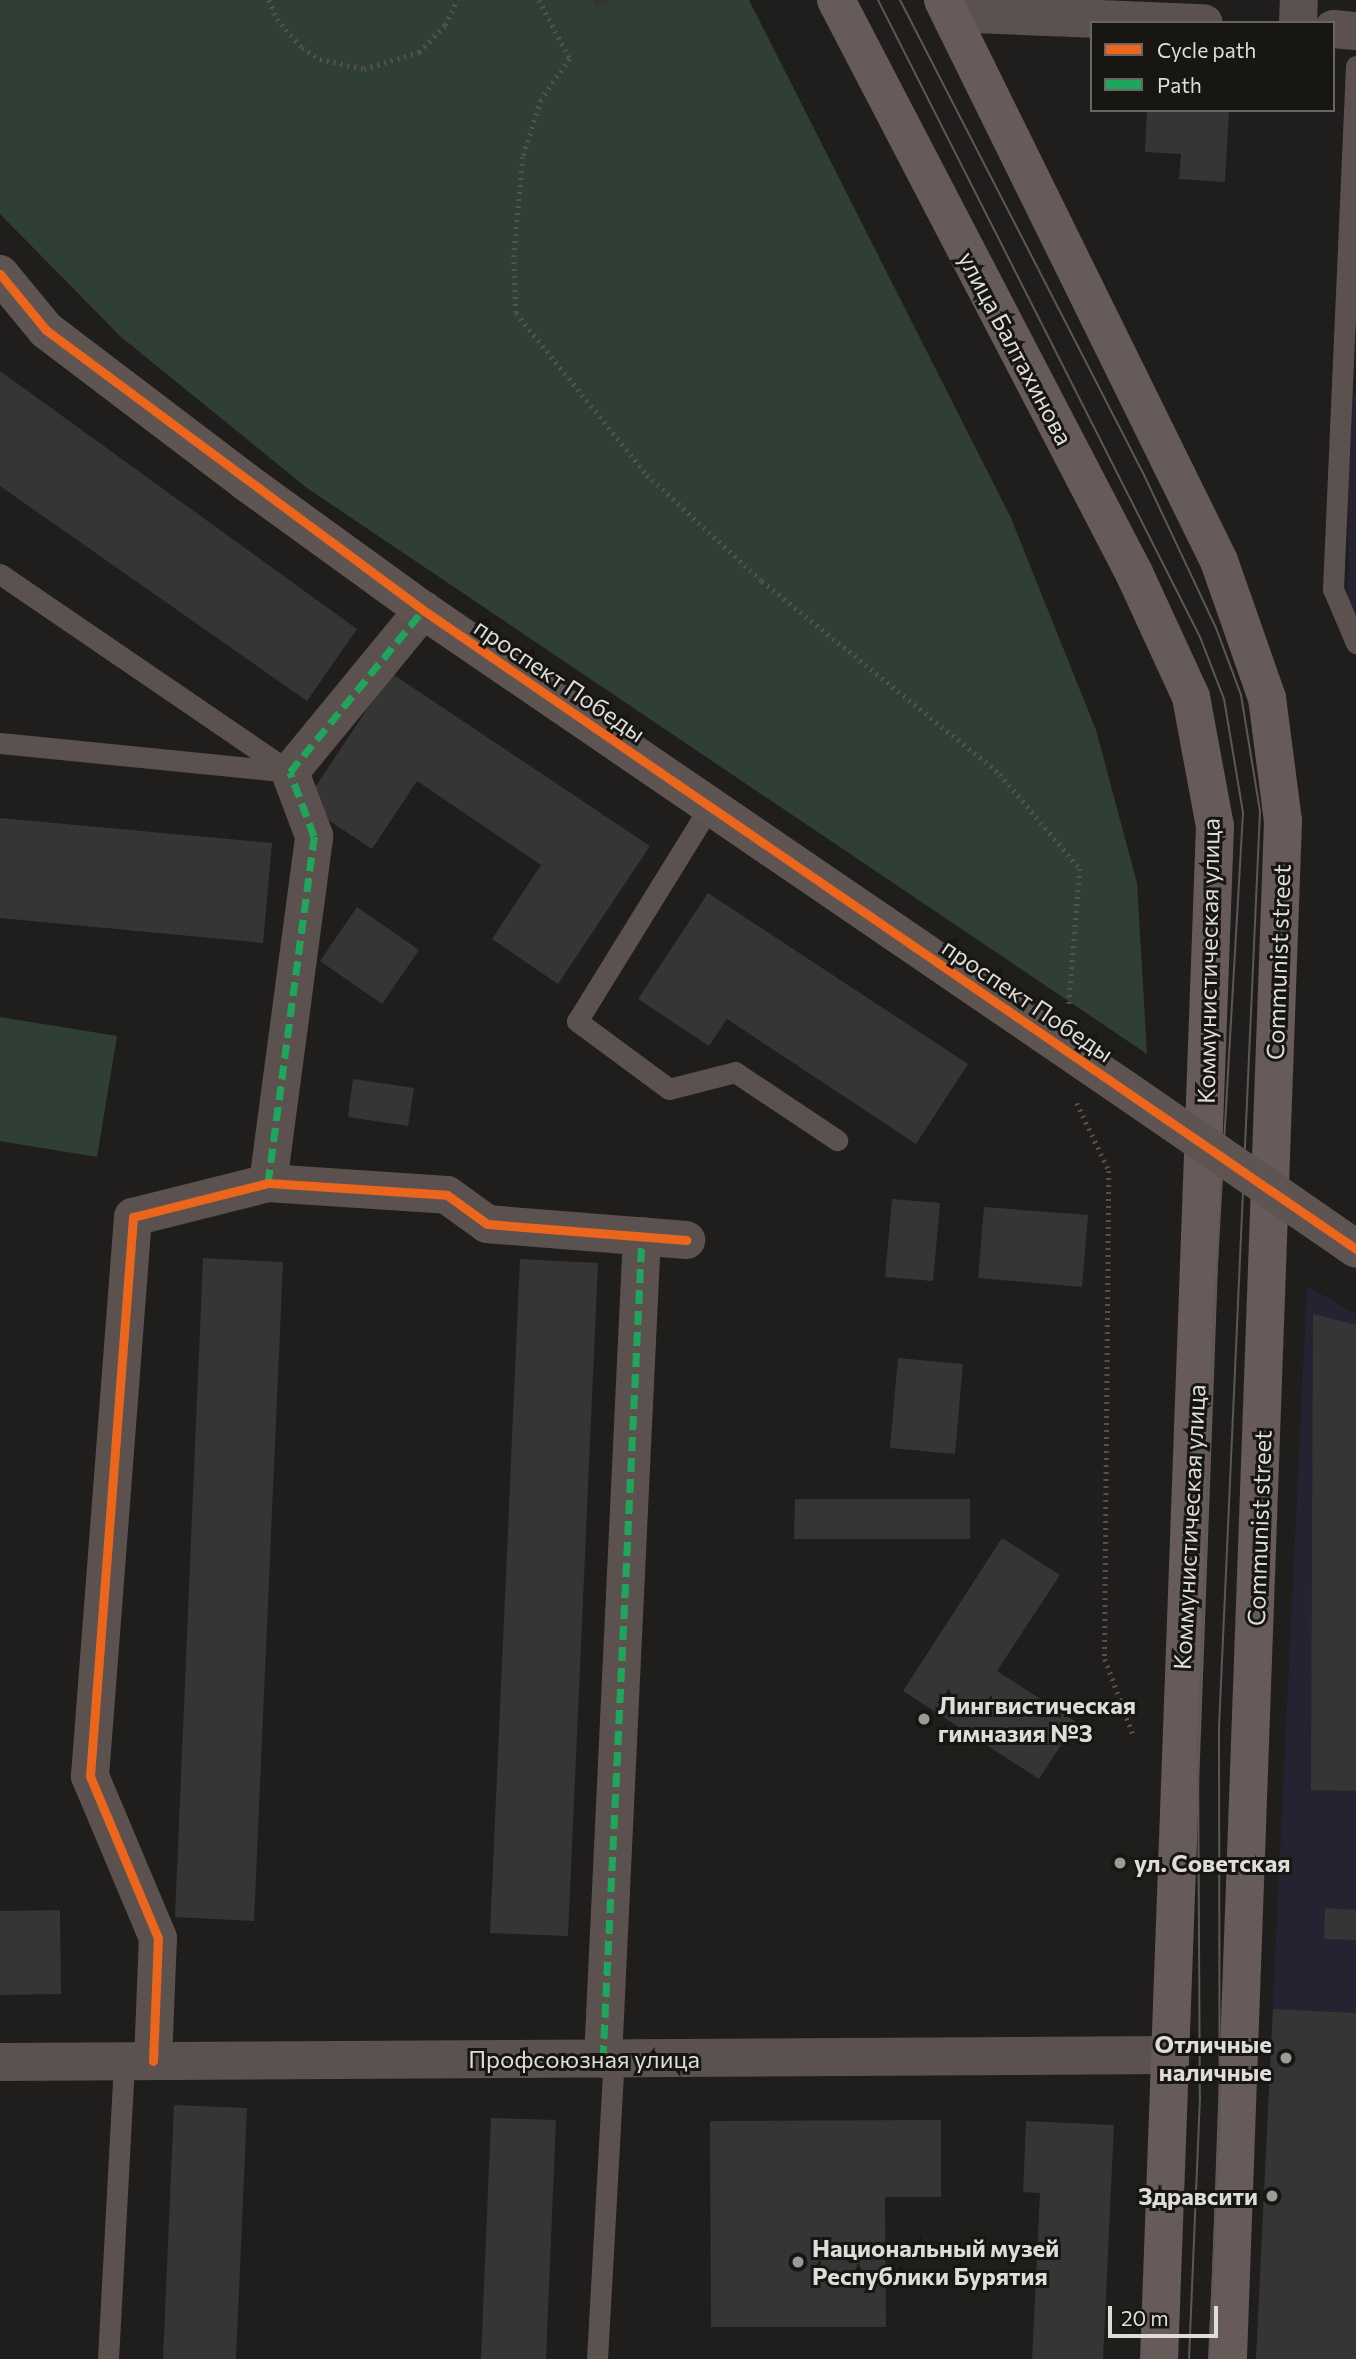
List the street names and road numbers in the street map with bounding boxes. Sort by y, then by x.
street label: улица Балтахинова [953,246,1079,450]
street label: проспект Победы [469,612,651,748]
street label: Коммунистическая улица [1191,818,1225,1104]
street label: Communist street [1260,863,1296,1061]
street label: проспект Победы [937,932,1119,1068]
street label: Коммунистическая улица [1167,1384,1211,1670]
street label: Communist street [1241,1429,1277,1627]
street label: Профсоюзная улица [468,2045,700,2073]

